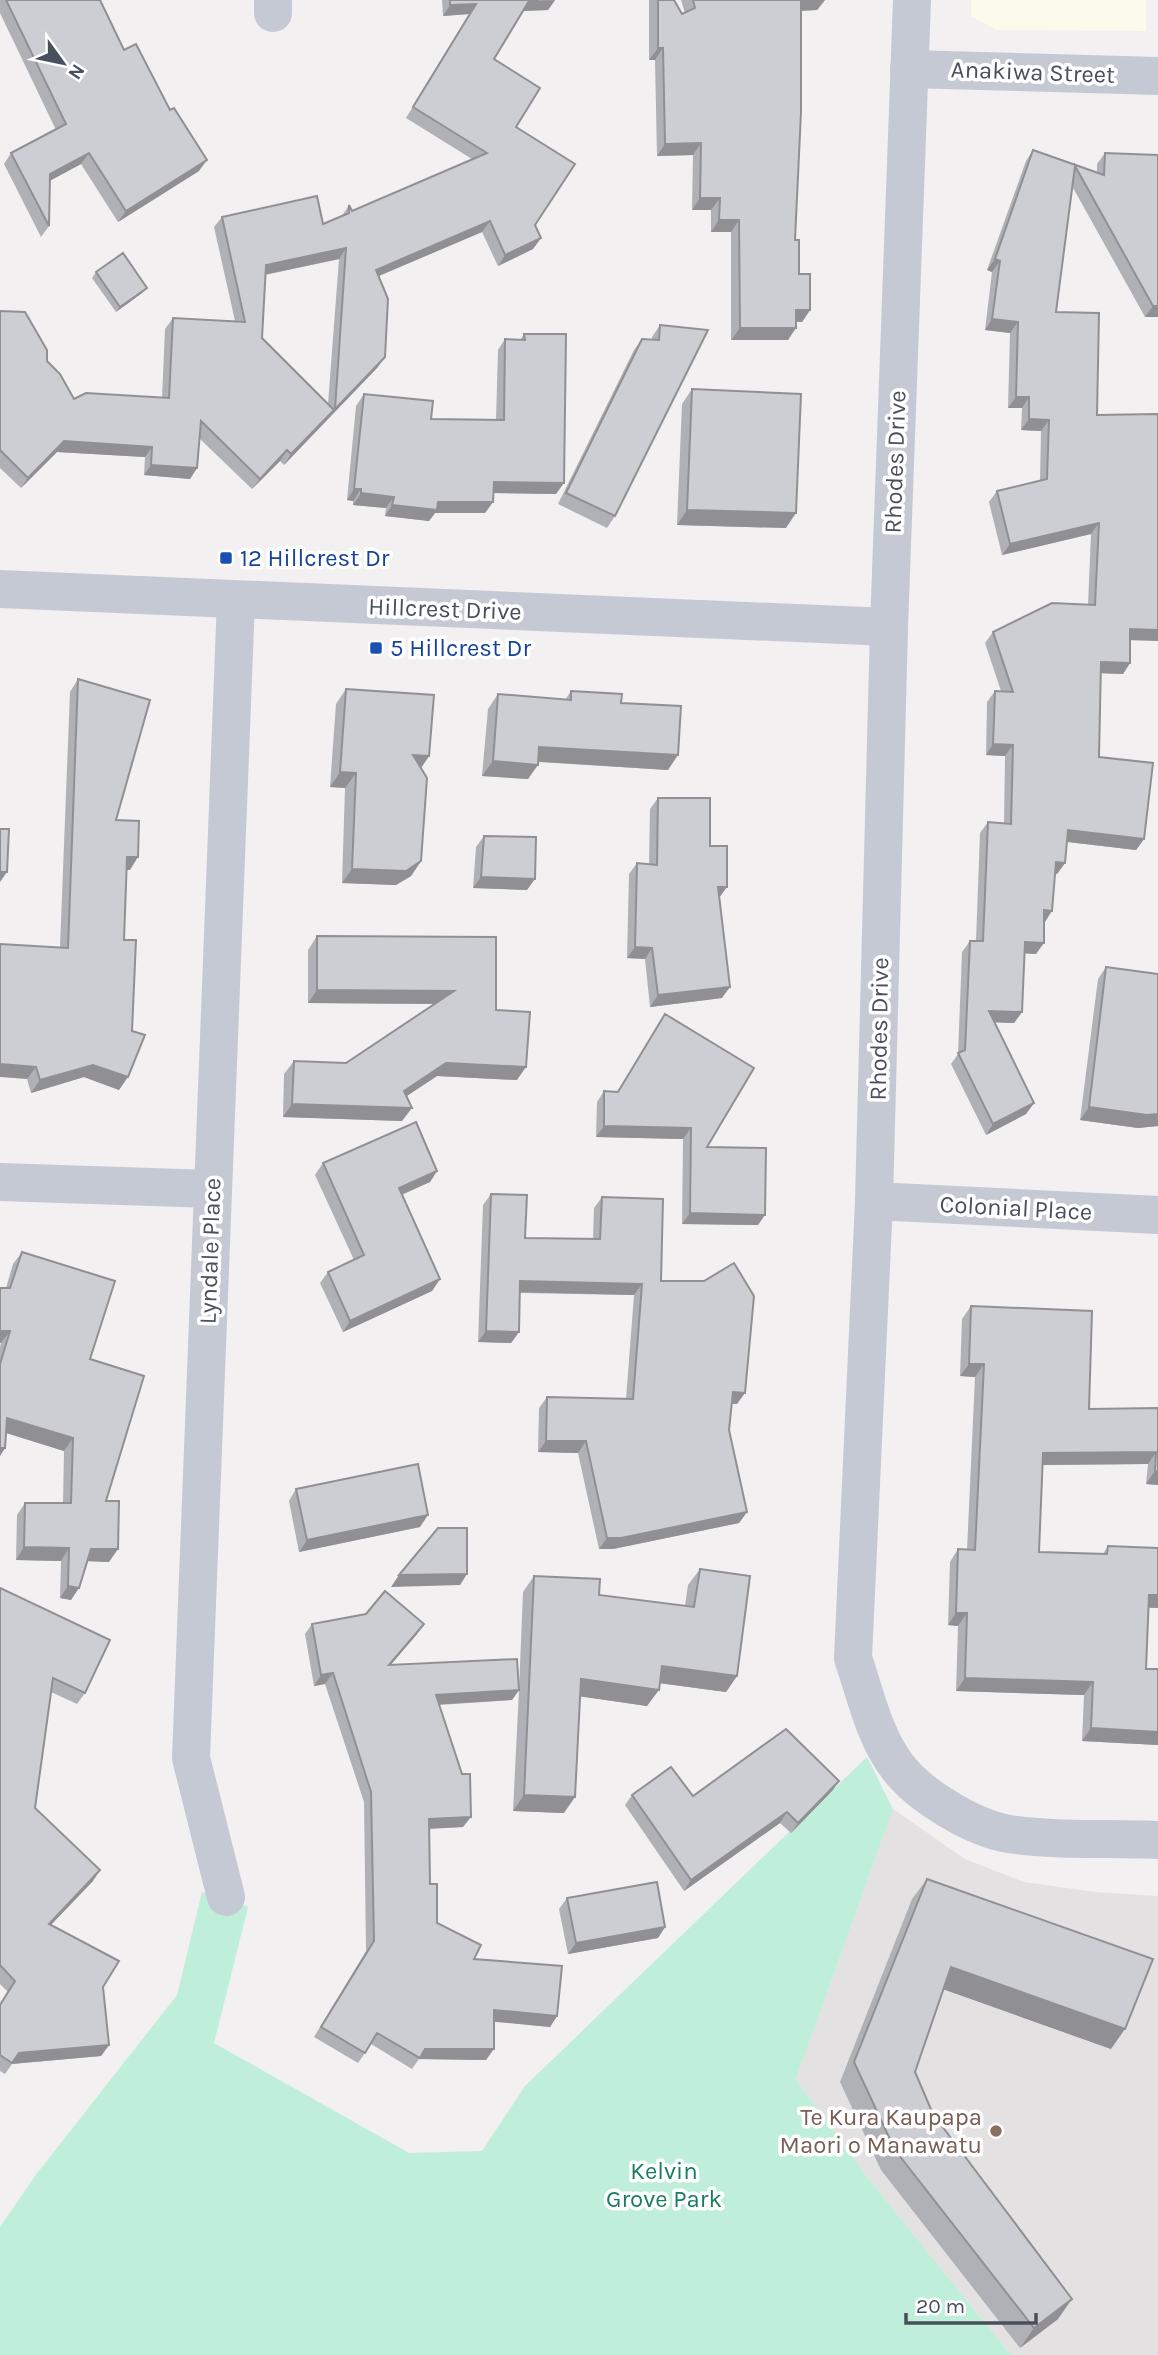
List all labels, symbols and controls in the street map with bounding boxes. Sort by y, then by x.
north arrow [28,28,98,98]
street label: Anakiwa Street [950,55,1116,89]
text: N [63,60,89,83]
street label: Rhodes Drive [879,390,911,534]
place label: 12 Hillcrest Dr [240,544,390,572]
marker: 12 Hillcrest Dr [218,550,234,566]
street label: Hillcrest Drive [368,592,522,626]
place label: 5 Hillcrest Dr [390,634,531,662]
marker: 5 Hillcrest Dr [368,640,384,656]
street label: Rhodes Drive [864,957,894,1101]
street label: Lyndale Place [193,1177,227,1325]
street label: Colonial Place [939,1190,1093,1226]
place label: Te Kura Kaupapa Maori o Manawatu [780,2103,982,2159]
marker: Te Kura Kaupapa Maori o Manawatu [988,2123,1004,2139]
park label: Kelvin Grove Park [606,2157,722,2213]
scale bar [906,2282,1036,2326]
text: 20 m [916,2294,965,2318]

